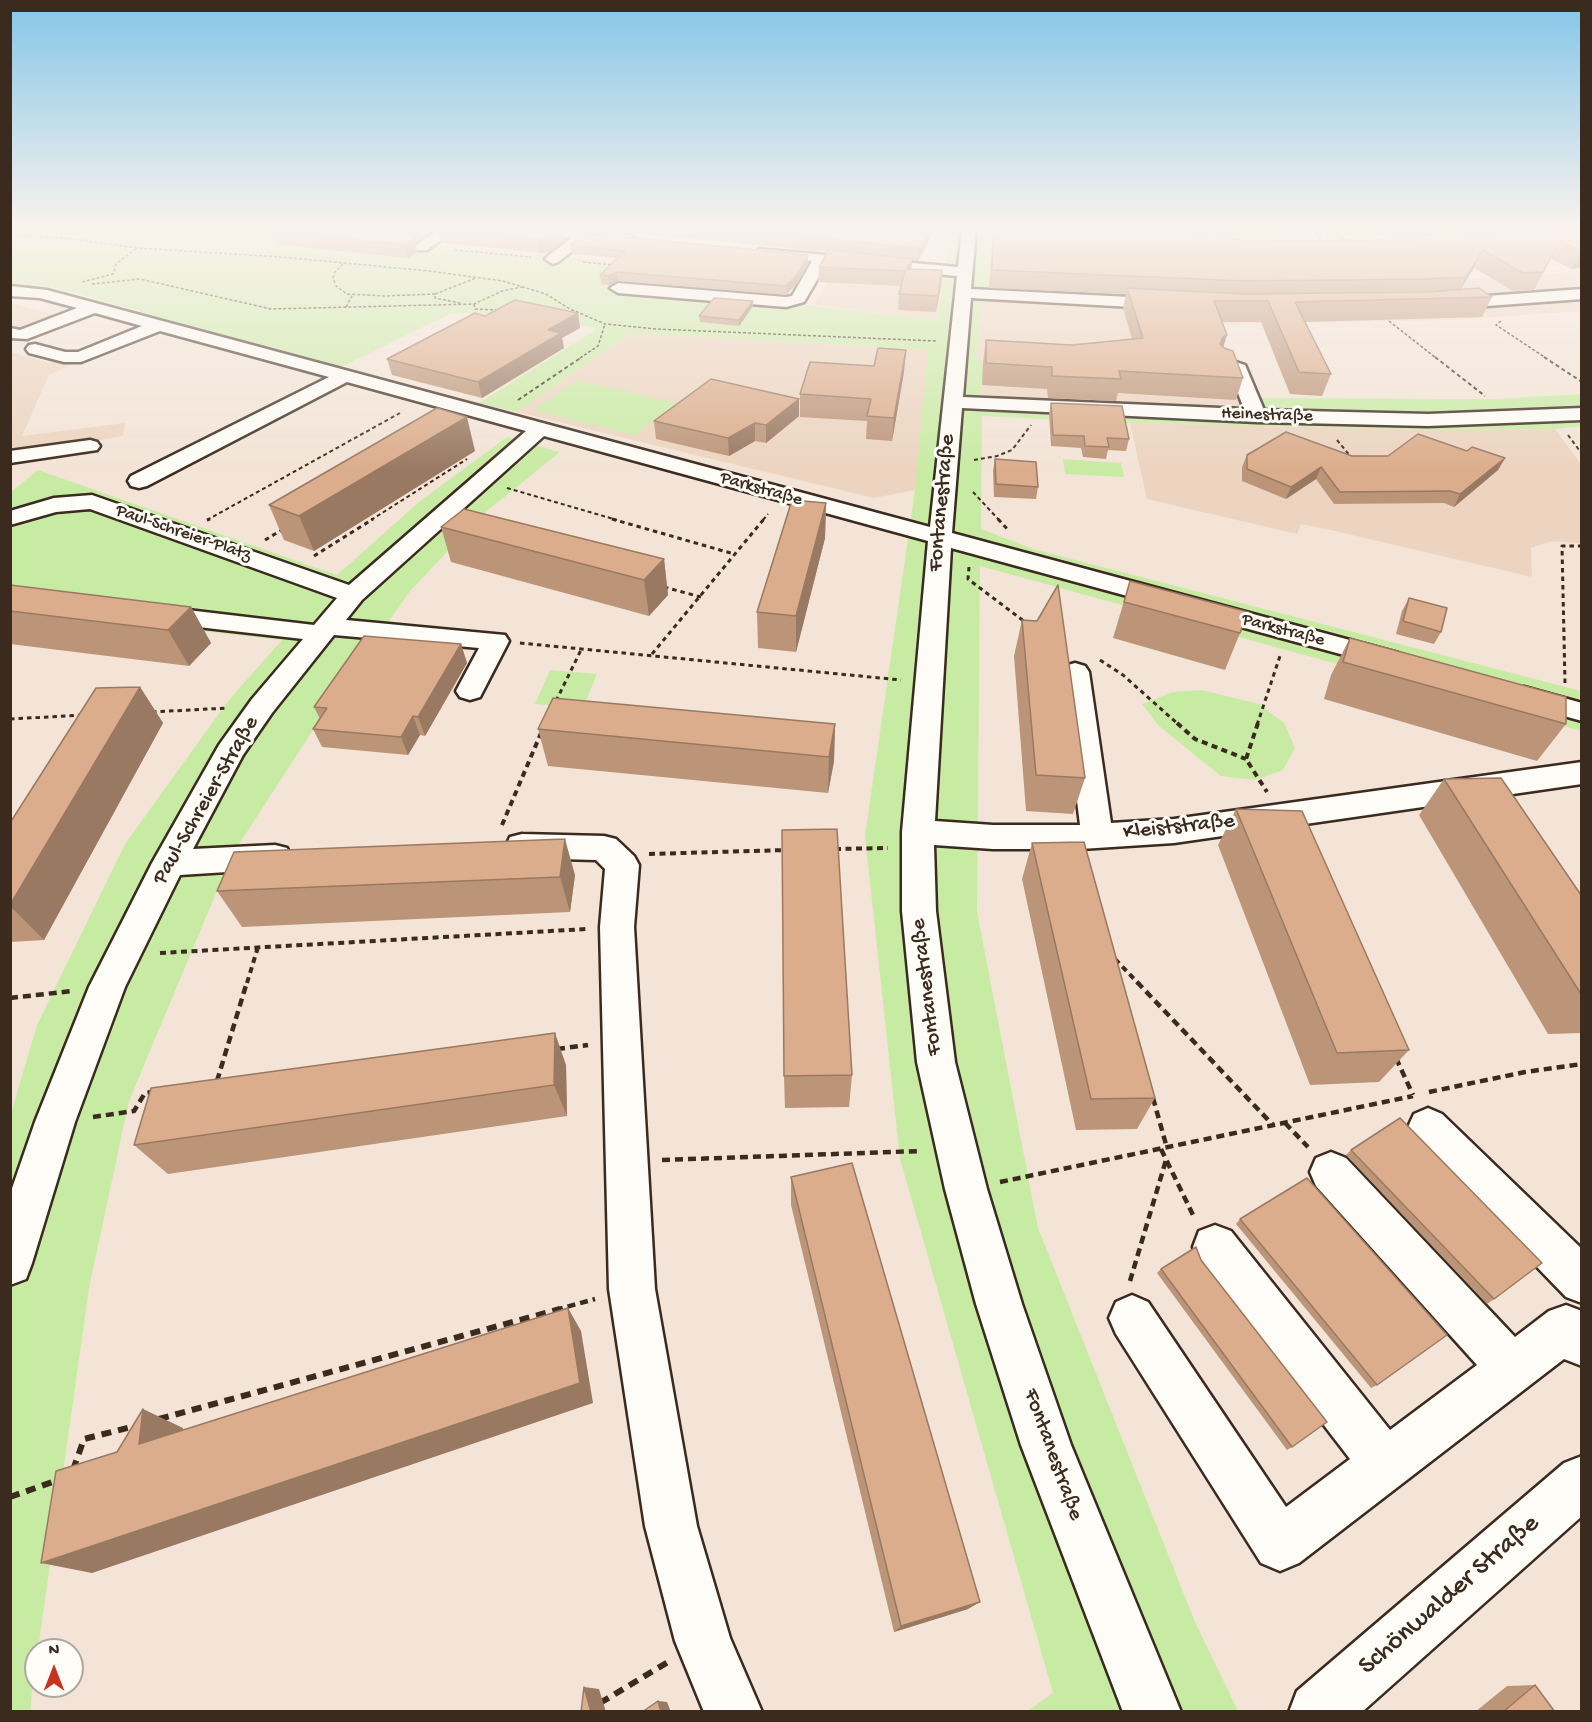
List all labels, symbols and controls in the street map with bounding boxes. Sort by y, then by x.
street label: Heinestraße [1221,404,1313,428]
street label: Fontanestraße [924,433,962,573]
street label: Parkstraße [717,468,805,512]
street label: Paul-Schreier-Platz [112,501,254,567]
street label: Parkstraße [1239,610,1327,652]
street label: Paul-Schreier-Straße [148,712,266,890]
street label: Kleiststraße [1122,809,1236,847]
street label: Fontanestraße [906,917,950,1057]
street label: Fontanestraße [1016,1386,1088,1524]
street label: Schönwalder Straße [1353,1509,1547,1683]
north arrow [24,1638,84,1698]
text: N [49,1642,59,1661]

